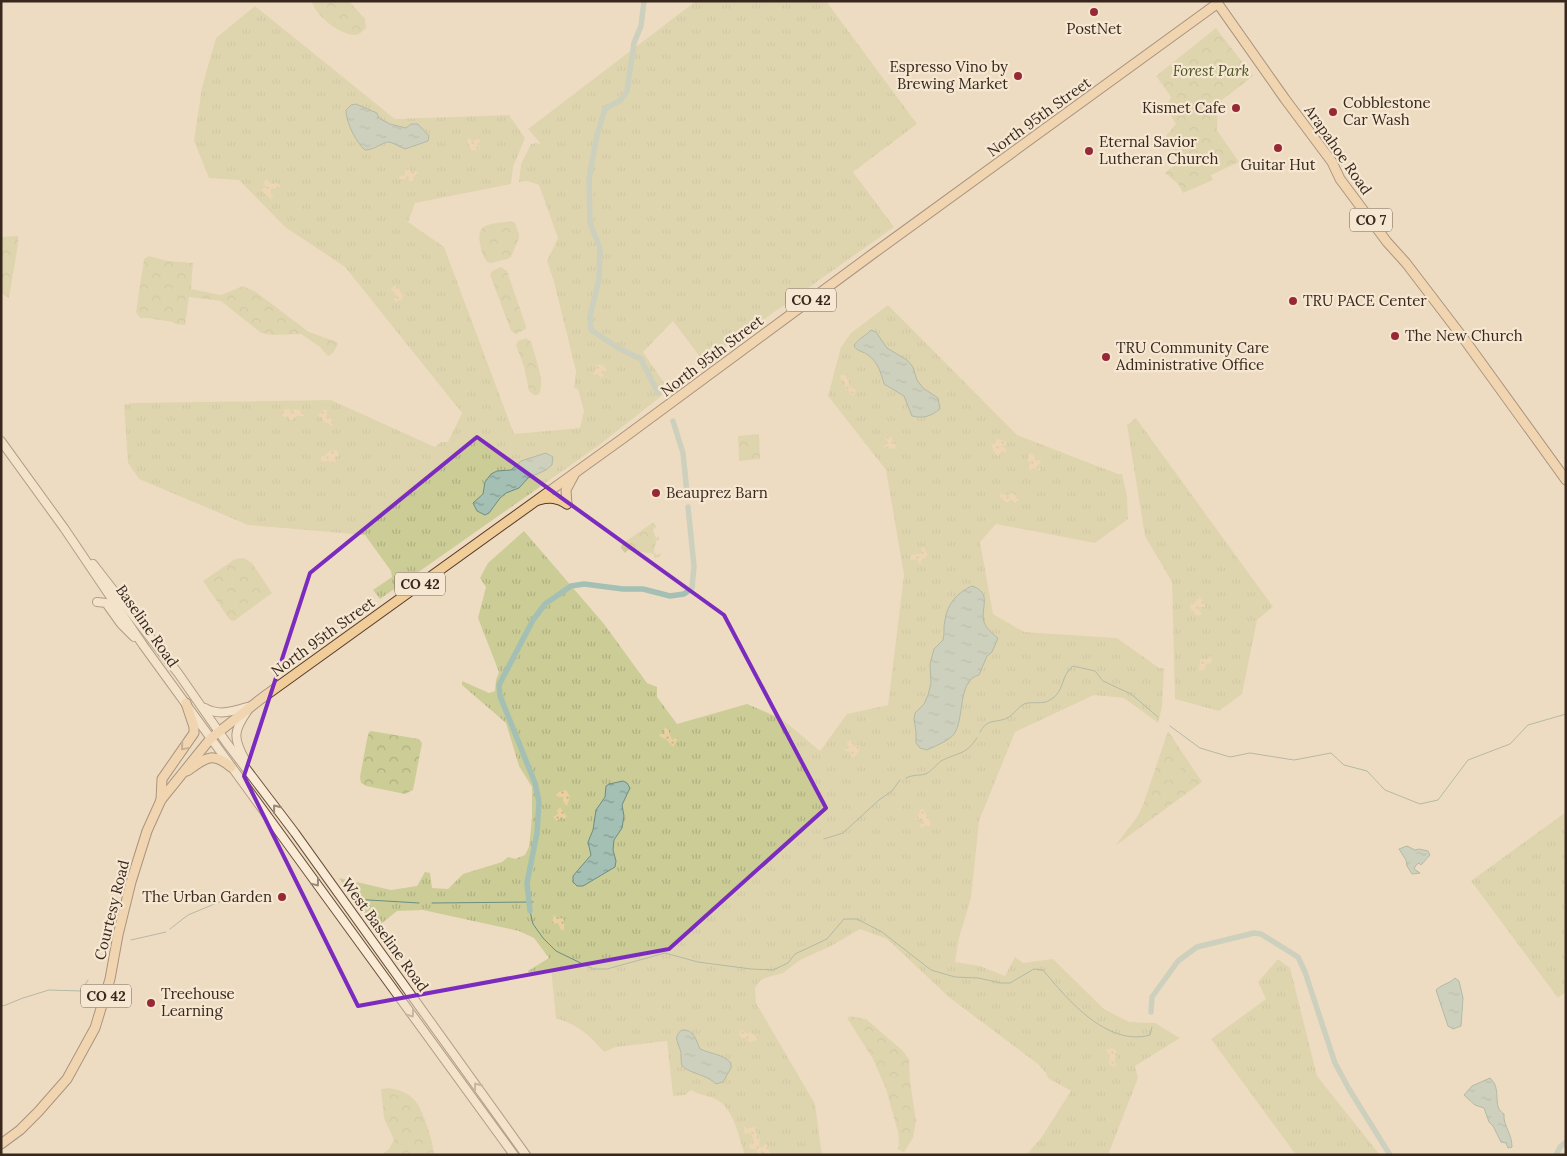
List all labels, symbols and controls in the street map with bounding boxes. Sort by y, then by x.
marker: PostNet [1088,6,1100,18]
place label: PostNet [1066,19,1122,38]
place label: Espresso Vino by Brewing Market [889,57,1008,93]
park label: Forest Park [1173,61,1249,80]
marker: Espresso Vino by Brewing Market [1012,70,1024,82]
street label: North 95th Street [983,73,1094,161]
place label: Cobblestone Car Wash [1343,93,1431,129]
place label: Kismet Cafe [1142,98,1226,117]
street label: Arapahoe Road [1300,100,1376,198]
marker: Kismet Cafe [1230,102,1242,114]
marker: Cobblestone Car Wash [1327,106,1339,118]
place label: Eternal Savior Lutheran Church [1099,132,1219,168]
marker: Guitar Hut [1272,142,1284,154]
marker: Eternal Savior Lutheran Church [1083,145,1095,157]
place label: Guitar Hut [1241,155,1316,174]
road number: CO 7 [1350,208,1392,232]
road number: CO 42 [786,288,836,312]
place label: TRU PACE Center [1303,291,1427,310]
marker: TRU PACE Center [1287,295,1299,307]
street label: North 95th Street [657,311,767,400]
place label: The New Church [1405,326,1523,345]
marker: The New Church [1389,330,1401,342]
place label: TRU Community Care Administrative Office [1115,338,1269,374]
marker: TRU Community Care Administrative Office [1100,351,1112,363]
place label: Beauprez Barn [666,483,768,502]
marker: Beauprez Barn [650,487,662,499]
road number: CO 42 [395,572,445,596]
street label: Baseline Road [112,581,183,671]
street label: North 95th Street [267,593,378,681]
one-way arrow [182,741,190,750]
one-way arrow [273,804,282,814]
street label: Courtesy Road [90,858,133,962]
street label: West Baseline Road [338,874,433,995]
one-way arrow [310,877,319,887]
place label: The Urban Garden [142,887,272,906]
marker: The Urban Garden [276,891,288,903]
road number: CO 42 [81,984,131,1008]
place label: Treehouse Learning [161,984,235,1020]
marker: Treehouse Learning [145,997,157,1009]
one-way arrow [406,1008,414,1017]
one-way arrow [474,1082,483,1092]

